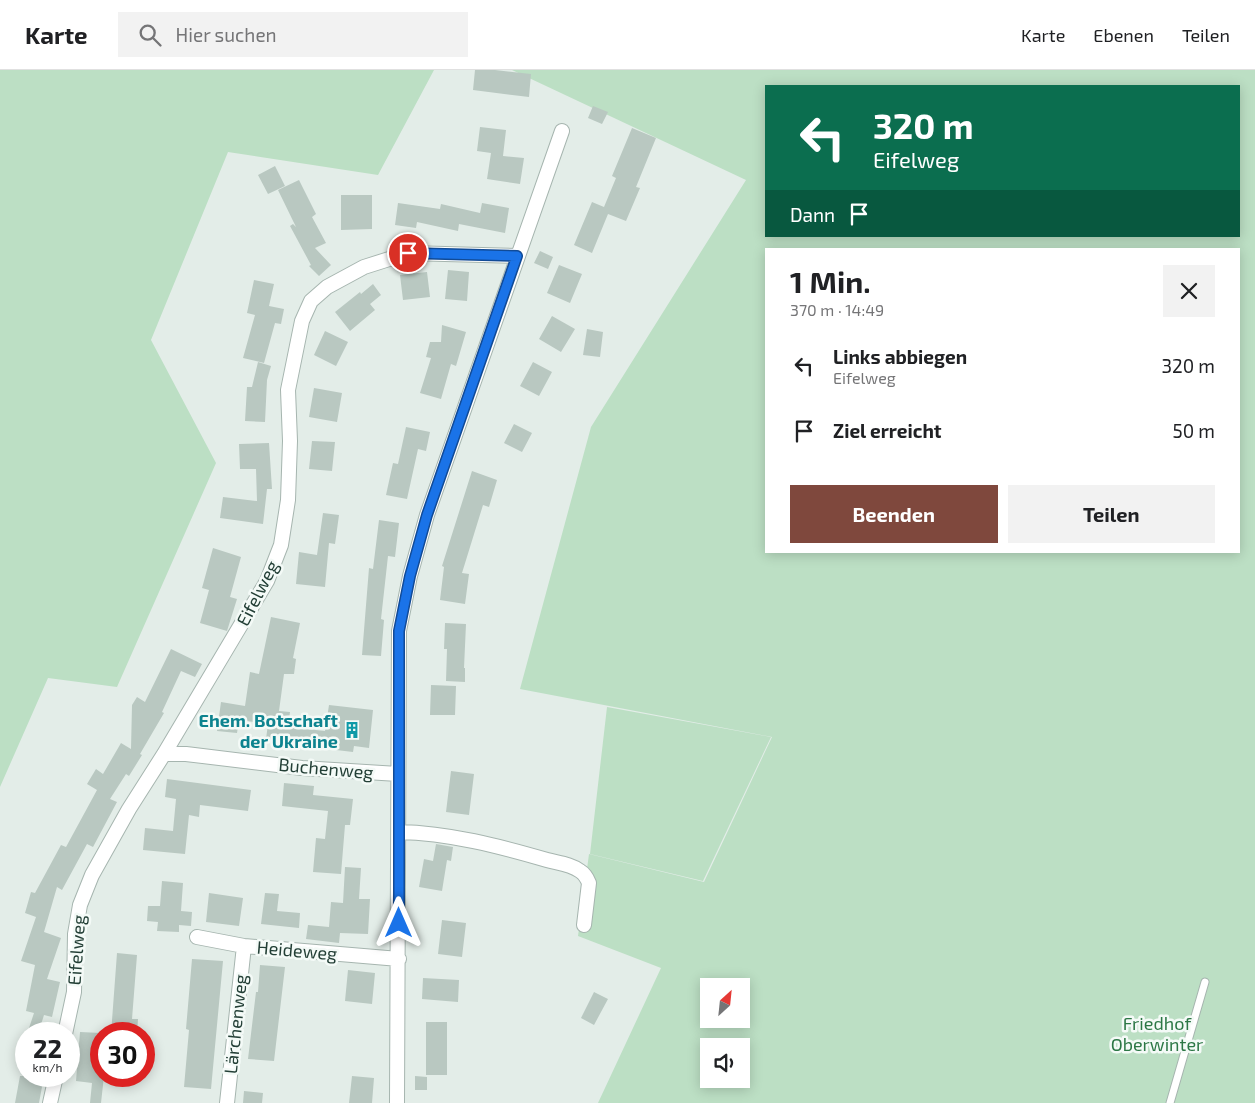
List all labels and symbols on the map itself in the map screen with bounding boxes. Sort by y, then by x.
pin [387,232,429,274]
street label: Eifelweg [231,557,283,629]
place label: Ehem. Botschaft der Ukraine [199,709,339,752]
building icon: Ehem. Botschaft der Ukraine [342,720,362,740]
street label: Buchenweg [278,753,374,783]
position arrow [372,896,424,948]
street label: Eifelweg [63,914,89,986]
street label: Heideweg [256,936,338,964]
street label: Lärchenweg [219,973,251,1075]
north arrow [700,978,750,1028]
park label: Friedhof Oberwinter [1111,1012,1203,1055]
speed limit sign: 30 [90,1022,155,1087]

